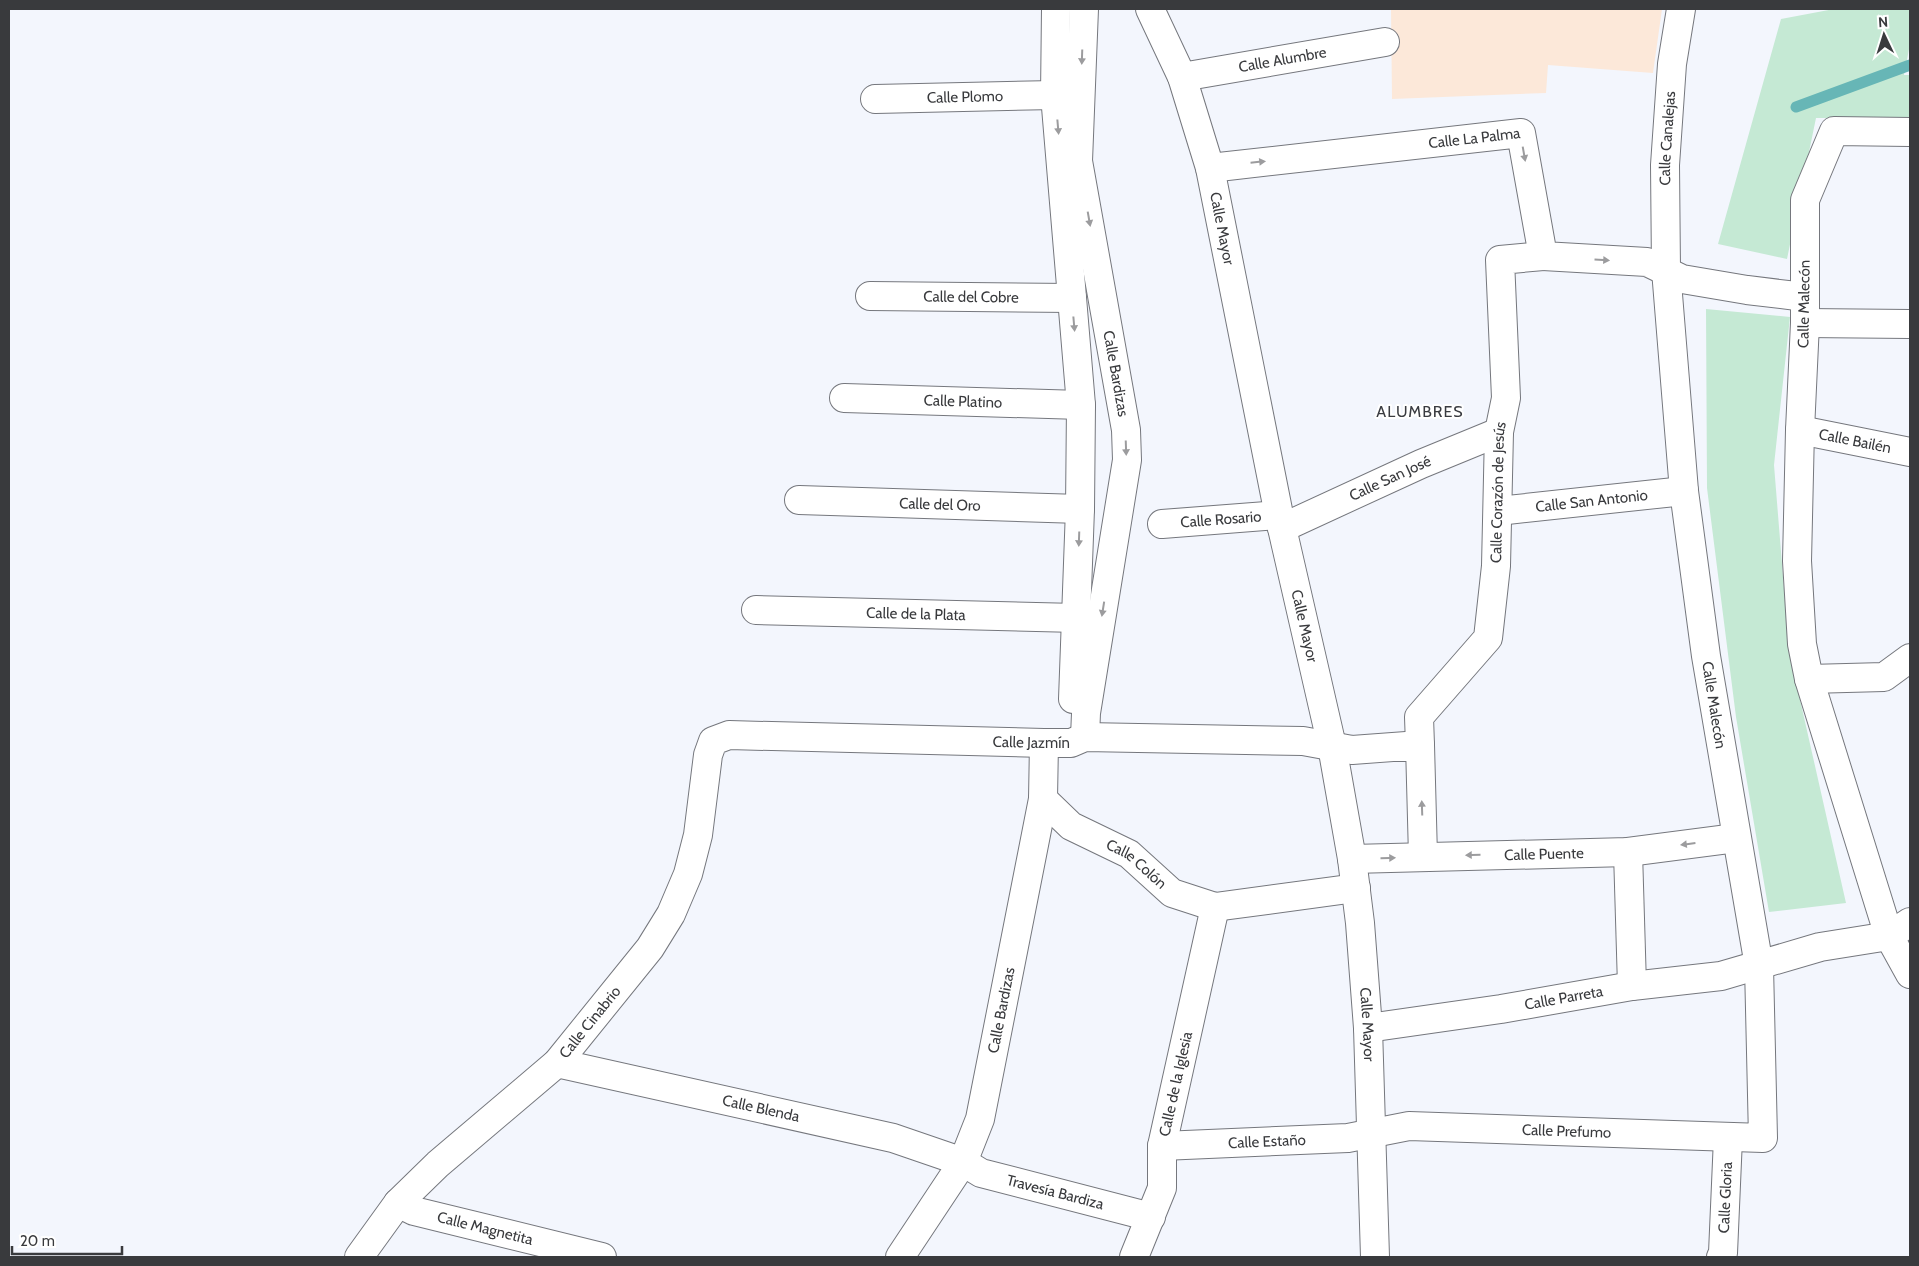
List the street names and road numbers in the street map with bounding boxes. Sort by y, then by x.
street label: Calle Alumbre [1237,43,1328,76]
street label: Calle Plomo [927,87,1003,107]
street label: Calle Canalejas [1656,91,1679,186]
street label: Calle La Palma [1428,124,1522,152]
street label: Calle Mayor [1206,190,1238,267]
street label: Calle Malecón [1794,260,1814,348]
street label: Calle del Cobre [923,288,1019,306]
street label: Calle Bardizas [1099,329,1132,418]
street label: Calle Platino [923,391,1002,412]
street label: Calle Corazón de Jesús [1487,420,1510,563]
street label: Calle Bailén [1817,425,1893,457]
street label: Calle San José [1346,452,1434,505]
street label: Calle San Antonio [1534,486,1649,516]
street label: Calle del Oro [899,494,981,515]
street label: Calle Rosario [1180,507,1262,532]
street label: Calle Mayor [1287,588,1322,664]
street label: Calle de la Plata [866,604,967,624]
street label: Calle Malecón [1698,660,1730,750]
street label: Calle Jazmín [992,733,1070,752]
street label: Calle Colón [1103,835,1170,893]
street label: Calle Puente [1504,844,1584,864]
street label: Calle Bardizas [984,966,1019,1055]
street label: Calle Parreta [1523,982,1605,1014]
street label: Calle Cinabrio [555,983,624,1062]
street label: Calle Mayor [1356,987,1378,1062]
street label: Calle de la Iglesia [1155,1029,1196,1138]
street label: Calle Blenda [721,1091,802,1126]
street label: Calle Prefumo [1522,1121,1612,1142]
street label: Calle Estaño [1228,1131,1306,1152]
street label: Calle Gloria [1715,1161,1736,1234]
street label: Travesía Bardiza [1005,1171,1106,1214]
street label: Calle Magnetita [435,1208,535,1249]

